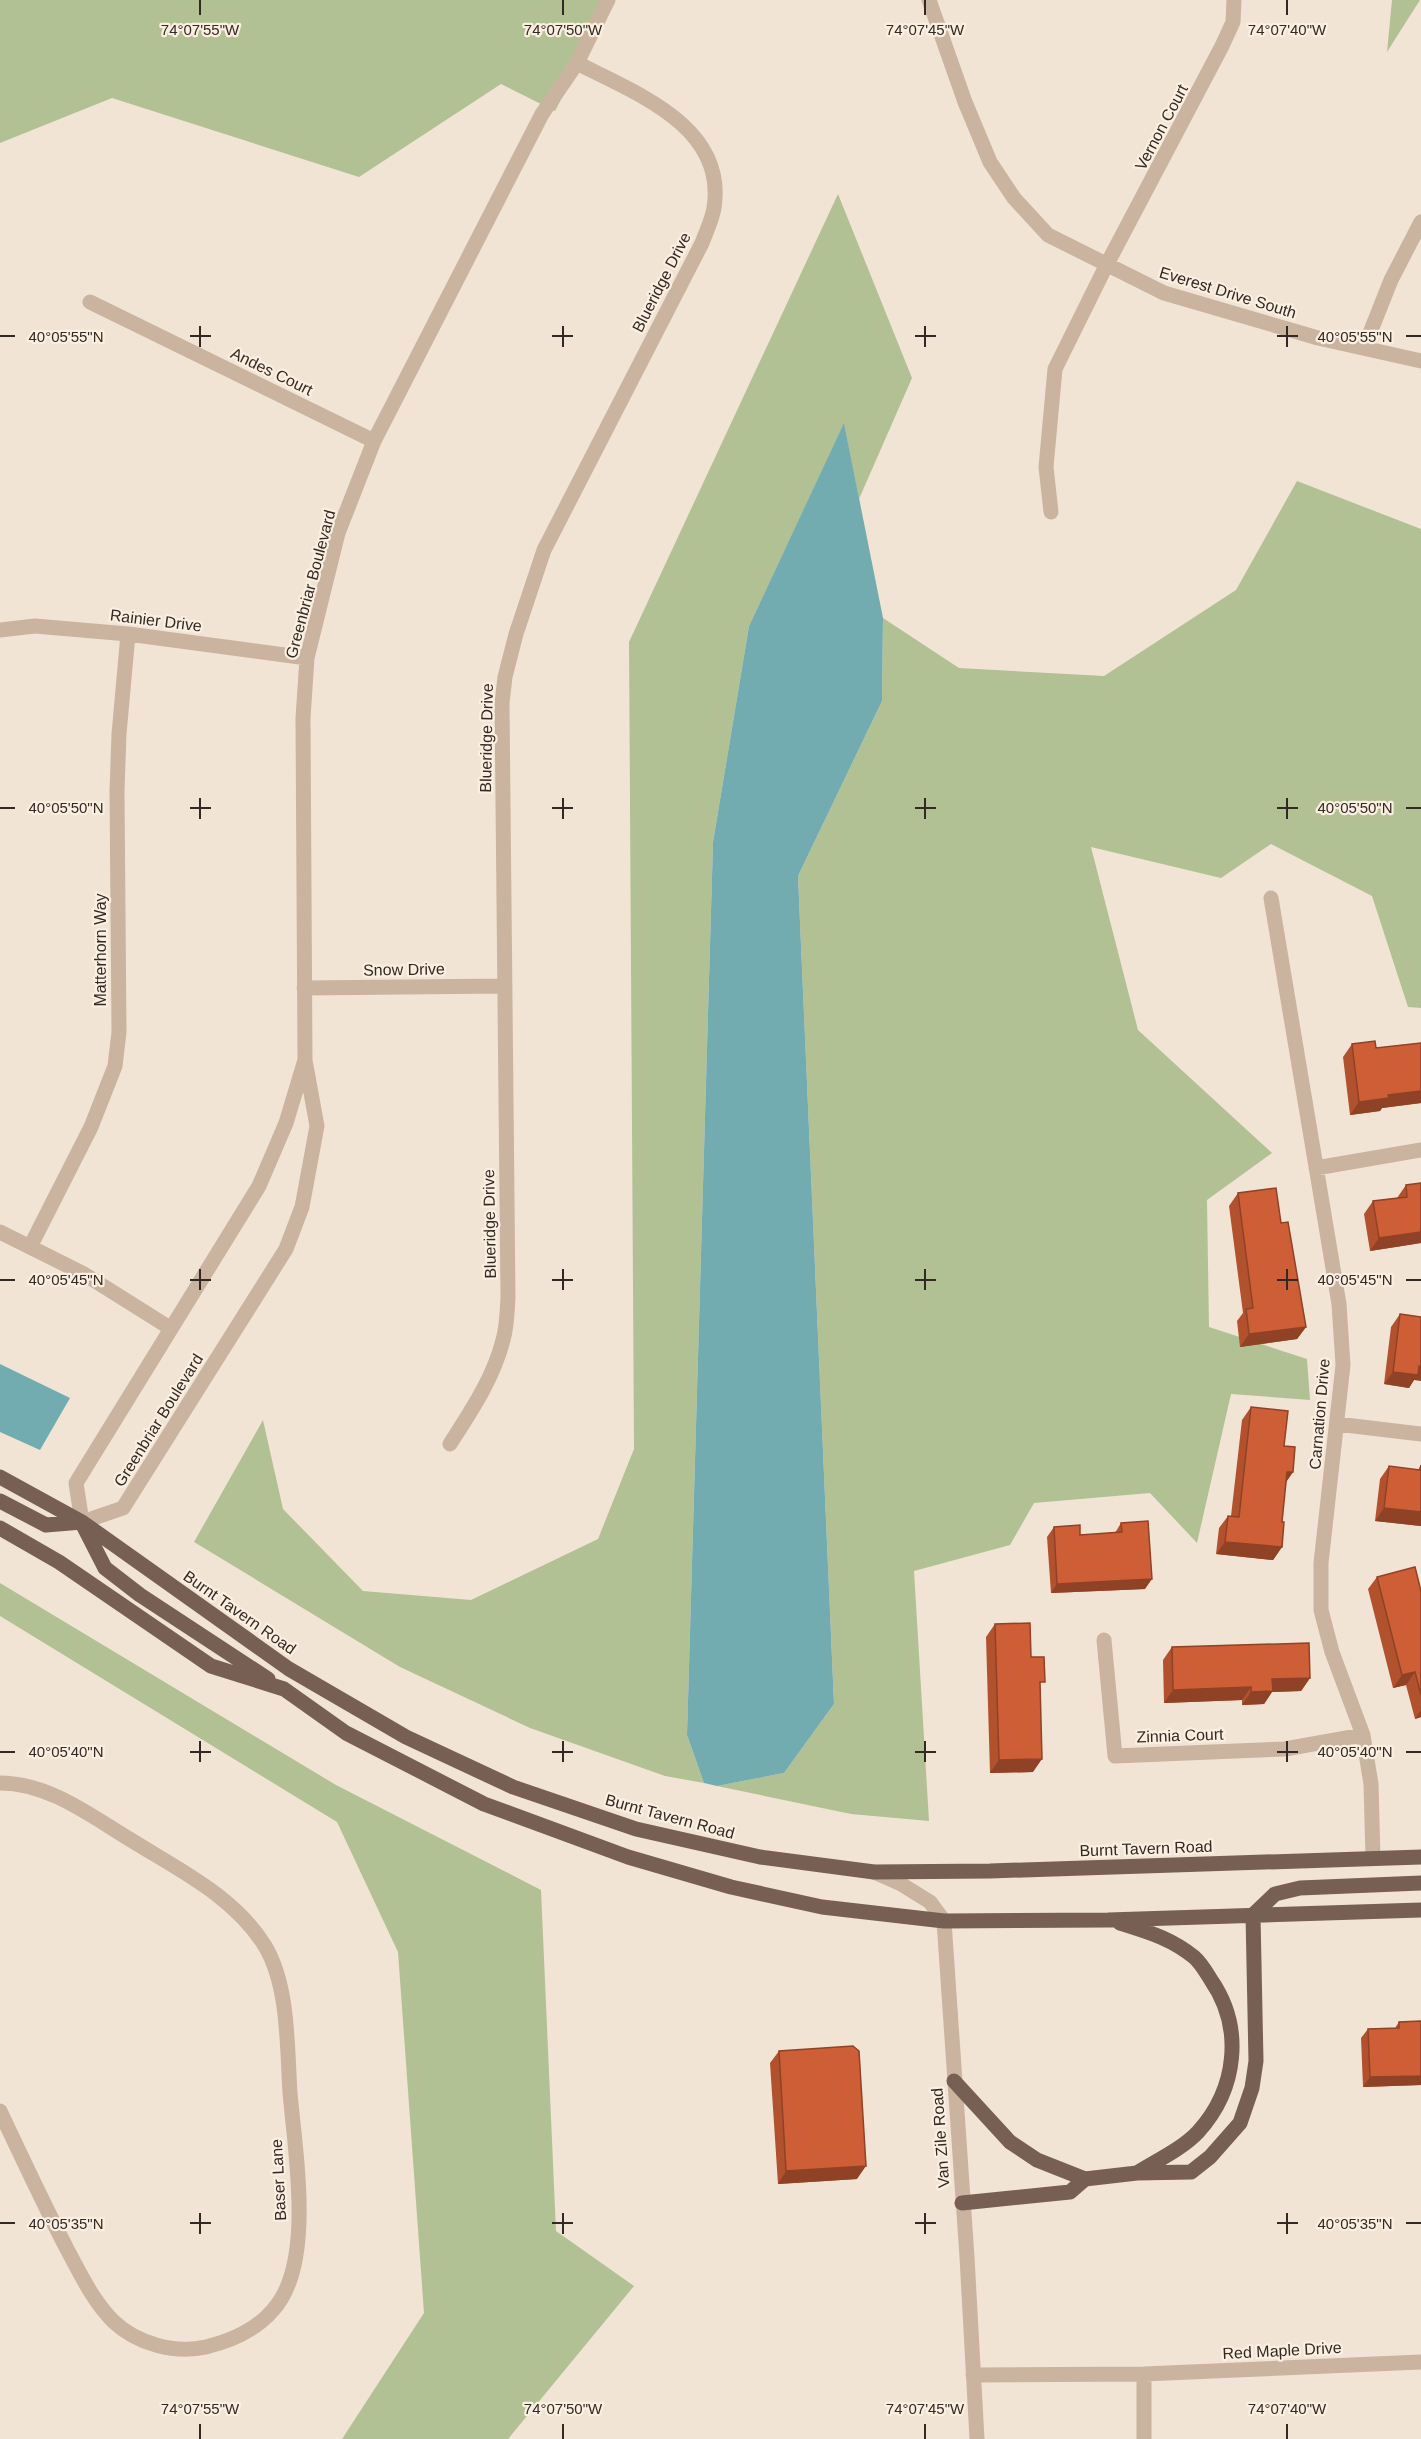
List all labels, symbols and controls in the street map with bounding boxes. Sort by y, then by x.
text: 74°07'55"W [161,21,240,38]
text: 74°07'50"W [524,21,603,38]
text: 74°07'45"W [886,21,965,38]
text: 74°07'40"W [1248,21,1327,38]
street label: Vernon Court [1132,81,1191,173]
street label: Blueridge Drive [629,230,694,335]
street label: Everest Drive South [1157,264,1298,321]
text: 40°05'55"N [28,328,104,345]
text: 40°05'55"N [1317,328,1393,345]
street label: Andes Court [228,344,316,399]
street label: Greenbriar Boulevard [282,508,338,660]
street label: Rainier Drive [109,606,203,635]
street label: Blueridge Drive [477,683,496,793]
text: 40°05'50"N [28,799,104,816]
text: 40°05'50"N [1317,799,1393,816]
street label: Matterhorn Way [92,893,109,1007]
street label: Snow Drive [363,960,445,979]
street label: Blueridge Drive [480,1169,499,1279]
text: 40°05'45"N [28,1271,104,1288]
text: 40°05'45"N [1317,1271,1393,1288]
street label: Greenbriar Boulevard [111,1351,206,1490]
street label: Carnation Drive [1306,1358,1333,1470]
street label: Burnt Tavern Road [180,1567,299,1658]
street label: Zinnia Court [1136,1725,1224,1746]
text: 40°05'40"N [28,1743,104,1760]
text: 40°05'40"N [1317,1743,1393,1760]
street label: Burnt Tavern Road [603,1791,736,1842]
street label: Burnt Tavern Road [1079,1838,1213,1859]
street label: Van Zile Road [929,2087,952,2189]
street label: Baser Lane [268,2139,289,2221]
text: 40°05'35"N [28,2215,104,2232]
text: 40°05'35"N [1317,2215,1393,2232]
street label: Red Maple Drive [1222,2339,1342,2362]
text: 74°07'55"W [161,2400,240,2417]
text: 74°07'50"W [524,2400,603,2417]
text: 74°07'45"W [886,2400,965,2417]
text: 74°07'40"W [1248,2400,1327,2417]

